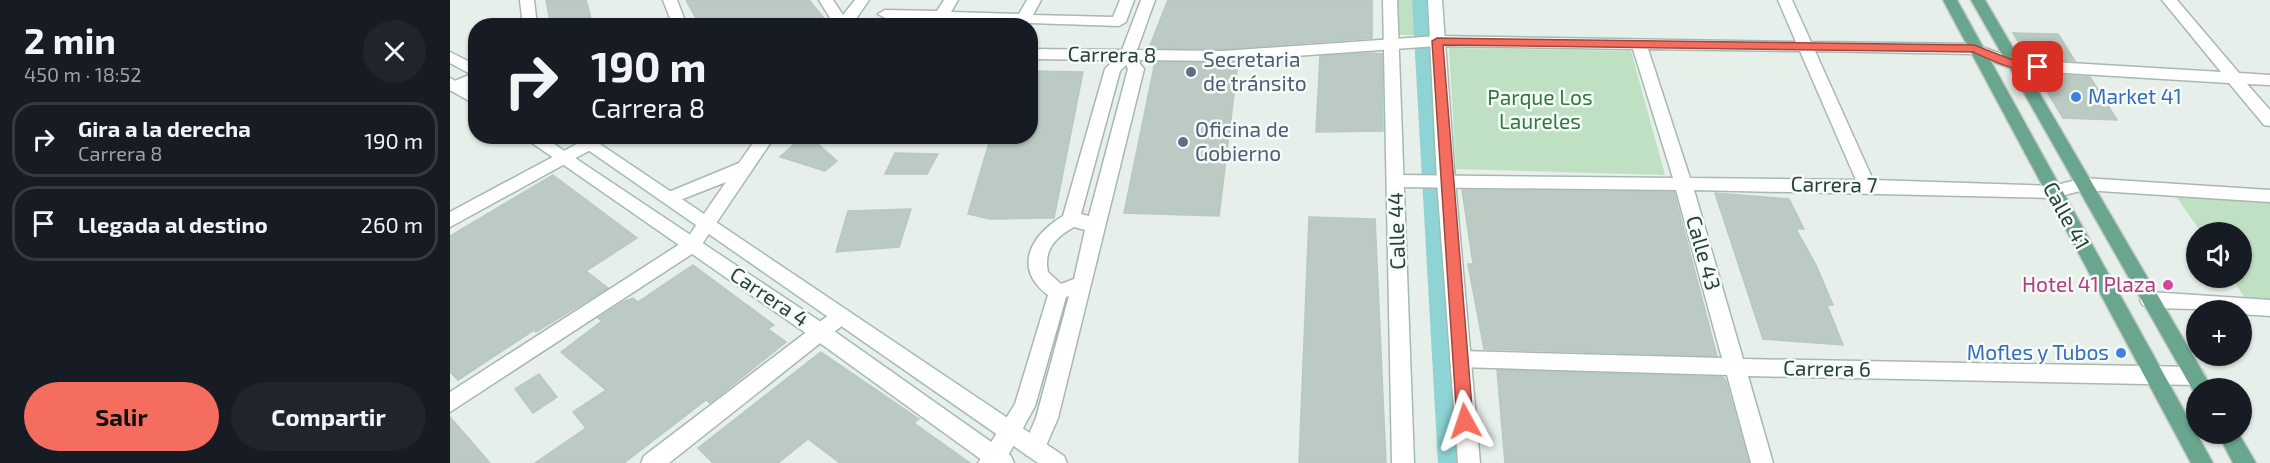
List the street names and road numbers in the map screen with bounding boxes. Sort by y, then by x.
street label: Carrera 8 [1067,40,1157,67]
street label: Carrera 7 [1790,170,1878,197]
street label: Calle 41 [2039,177,2096,253]
street label: Calle 44 [1382,192,1409,270]
street label: Calle 43 [1682,212,1727,293]
street label: Carrera 4 [726,261,814,331]
street label: Carrera 6 [1783,354,1871,381]

